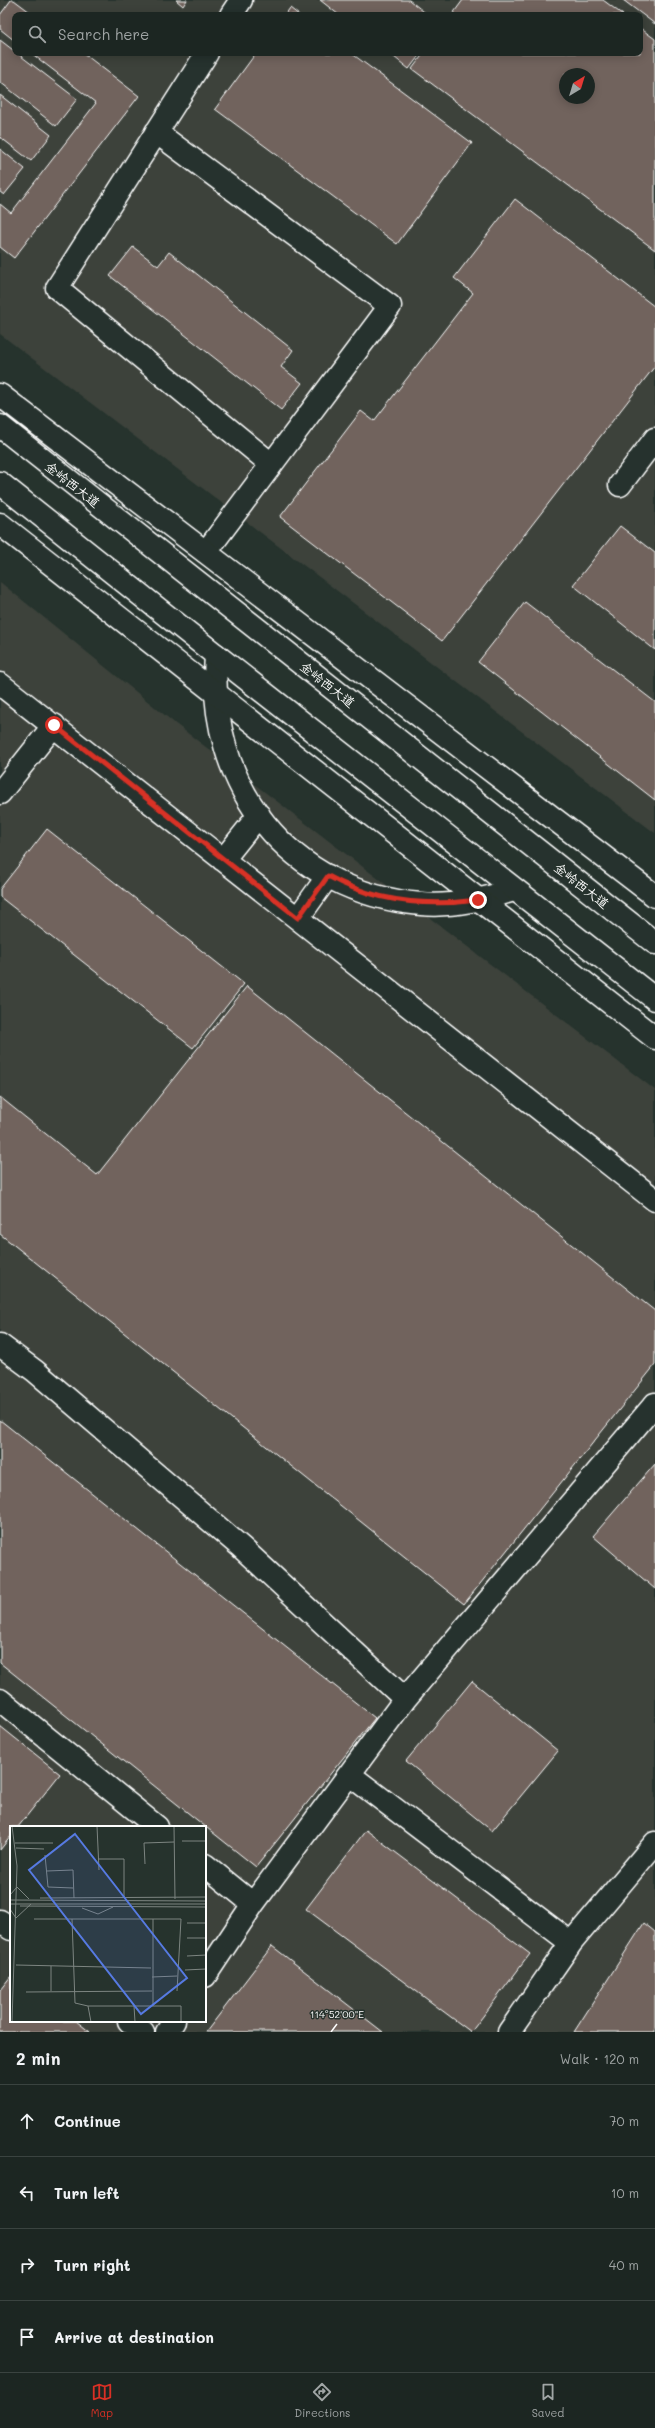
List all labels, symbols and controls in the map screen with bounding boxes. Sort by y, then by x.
search box [12,12,643,56]
icon: search [26,23,48,45]
text: Search here [58,24,149,44]
north arrow [559,68,595,104]
street label: 金岭西大道 [42,457,104,511]
street label: 金岭西大道 [297,657,359,711]
route start [45,716,63,734]
street label: 金岭西大道 [551,858,613,912]
route end [469,891,487,909]
inset map [10,1826,206,2022]
text: 114°52'00"E [310,2007,364,2021]
text: 2 min [16,2047,61,2069]
text: Walk · 120 m [560,2050,639,2067]
icon: ahead [16,2110,38,2132]
text: Continue [54,2111,121,2131]
text: 70 m [609,2112,639,2129]
icon: left [16,2182,38,2204]
text: Turn left [54,2183,119,2203]
text: 10 m [611,2184,639,2201]
icon: right [16,2254,38,2276]
text: Turn right [54,2255,131,2275]
text: 40 m [609,2256,639,2273]
icon: arrive [16,2326,38,2348]
text: Arrive at destination [54,2327,214,2347]
tab: Map [91,2381,113,2420]
tab: Directions [294,2381,350,2420]
tab: Saved [532,2381,564,2420]

